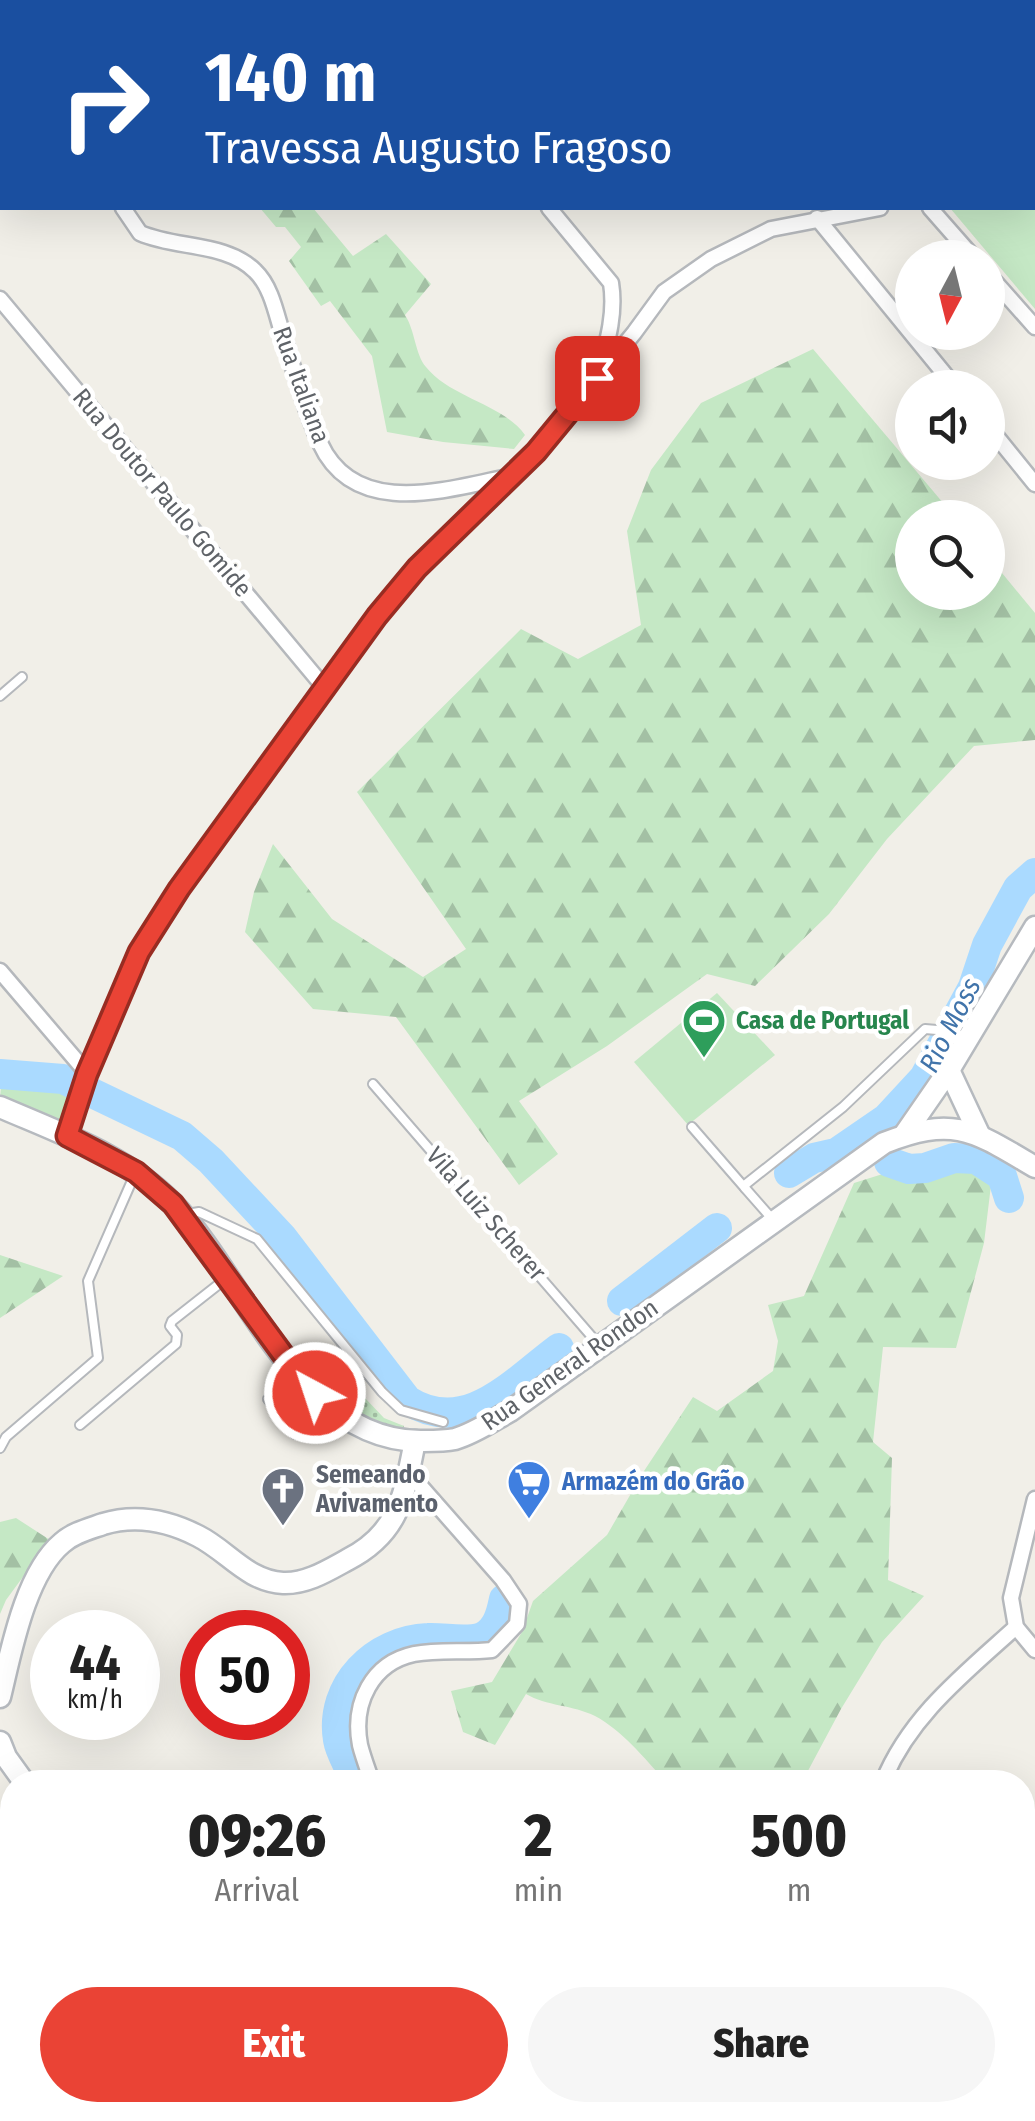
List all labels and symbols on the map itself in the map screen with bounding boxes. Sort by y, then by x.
north arrow [895,240,1005,350]
street label: Rua Italiana [266,323,336,447]
pin [555,336,640,421]
street label: Rua Doutor Paulo Gomide [66,383,258,603]
water label: Rio Moss [912,972,988,1078]
sports icon: Casa de Portugal [681,998,727,1059]
place label: Casa de Portugal [736,1006,909,1036]
street label: Vila Luiz Scherer [420,1141,552,1287]
street label: Rua General Rondon [476,1293,664,1437]
position arrow [263,1341,367,1445]
supermarket icon: Armazém do Grão [506,1459,552,1520]
place label: Semeando Avivamento [315,1460,438,1519]
church icon: Semeando Avivamento [260,1466,306,1527]
place label: Armazém do Grão [561,1467,745,1497]
speed limit sign: 50 [180,1610,310,1740]

